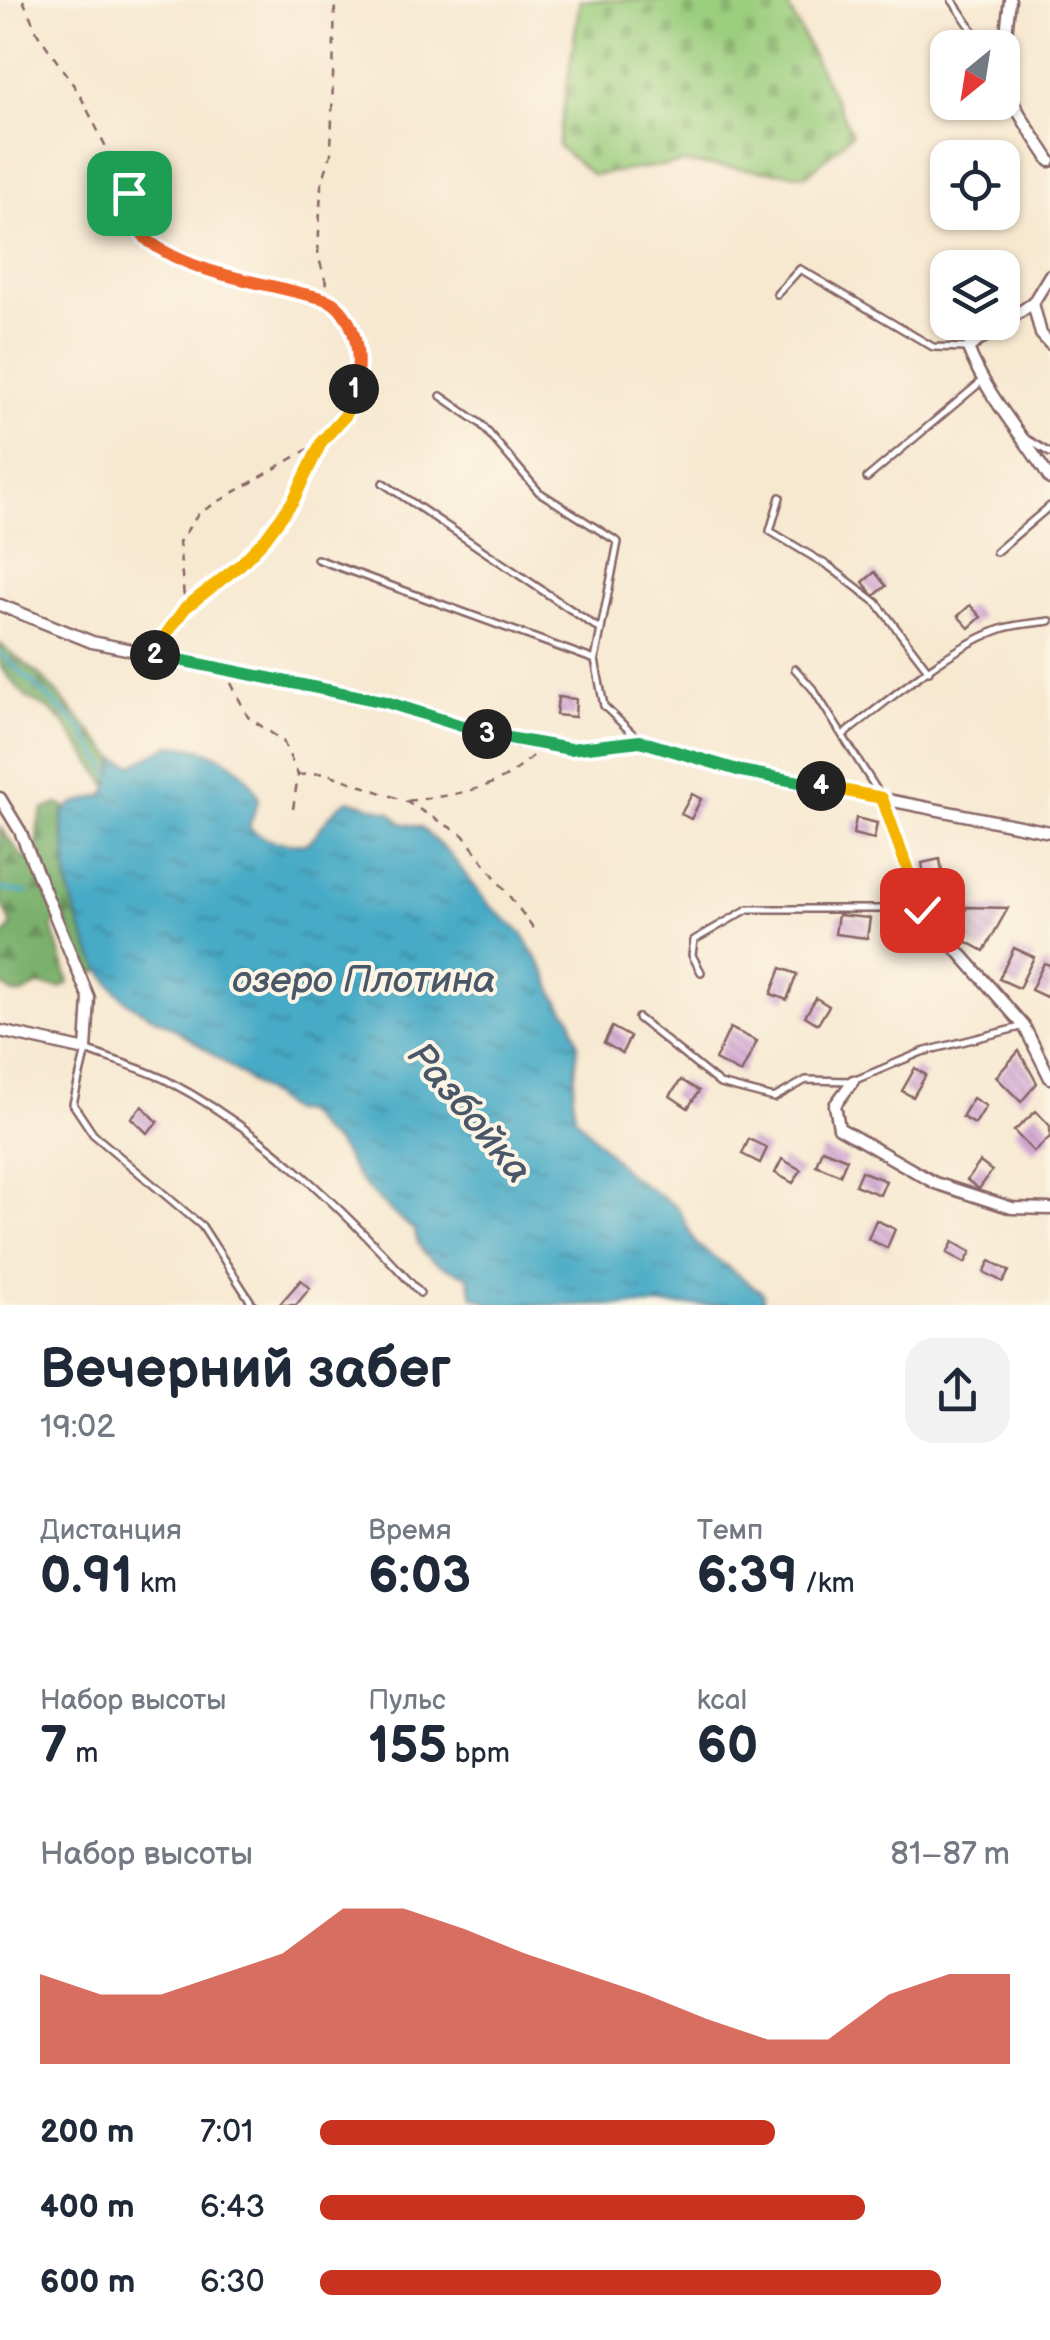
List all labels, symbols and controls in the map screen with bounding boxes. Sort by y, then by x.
north arrow [930,30,1020,120]
map controls [930,30,1020,340]
button: locate [930,140,1020,230]
pin [87,151,172,236]
icon: arrive [102,166,157,221]
button: layers [930,250,1020,340]
pin: 1 [329,364,379,414]
text: 1 [348,372,360,405]
pin: 2 [130,630,180,680]
text: 2 [147,638,163,671]
pin: 3 [462,709,512,759]
text: 3 [479,717,495,750]
pin: 4 [796,761,846,811]
text: 4 [813,769,829,802]
pin [880,868,965,953]
icon: check [895,883,950,938]
water label: озеро Плотина [232,958,496,1003]
water label: Разбойка [397,1033,541,1193]
text: Вечерний забег [40,1337,451,1404]
button: share [905,1338,1010,1443]
text: 19:02 [40,1408,115,1447]
text: Дистанция [40,1514,182,1547]
text: Время [368,1514,452,1547]
text: Темп [697,1514,763,1547]
text: 0.91 [40,1547,133,1607]
text: 6:03 [368,1547,471,1607]
text: 6:39 [697,1547,797,1607]
text: km [133,1567,177,1600]
text: /km [797,1567,855,1600]
text: Набор высоты [40,1684,226,1717]
text: Пульс [368,1684,446,1717]
text: kcal [697,1684,747,1717]
text: 7 [40,1717,68,1777]
text: 155 [368,1717,447,1777]
text: 60 [697,1717,758,1777]
text: m [68,1737,98,1770]
text: bpm [447,1737,510,1770]
text: Набор высоты [40,1835,253,1874]
text: 81–87 m [890,1835,1010,1874]
text: 200 m [40,2113,134,2152]
text: 7:01 [200,2113,253,2152]
text: 400 m [40,2188,135,2227]
text: 6:43 [200,2188,265,2227]
text: 600 m [40,2263,135,2302]
text: 6:30 [200,2263,265,2302]

